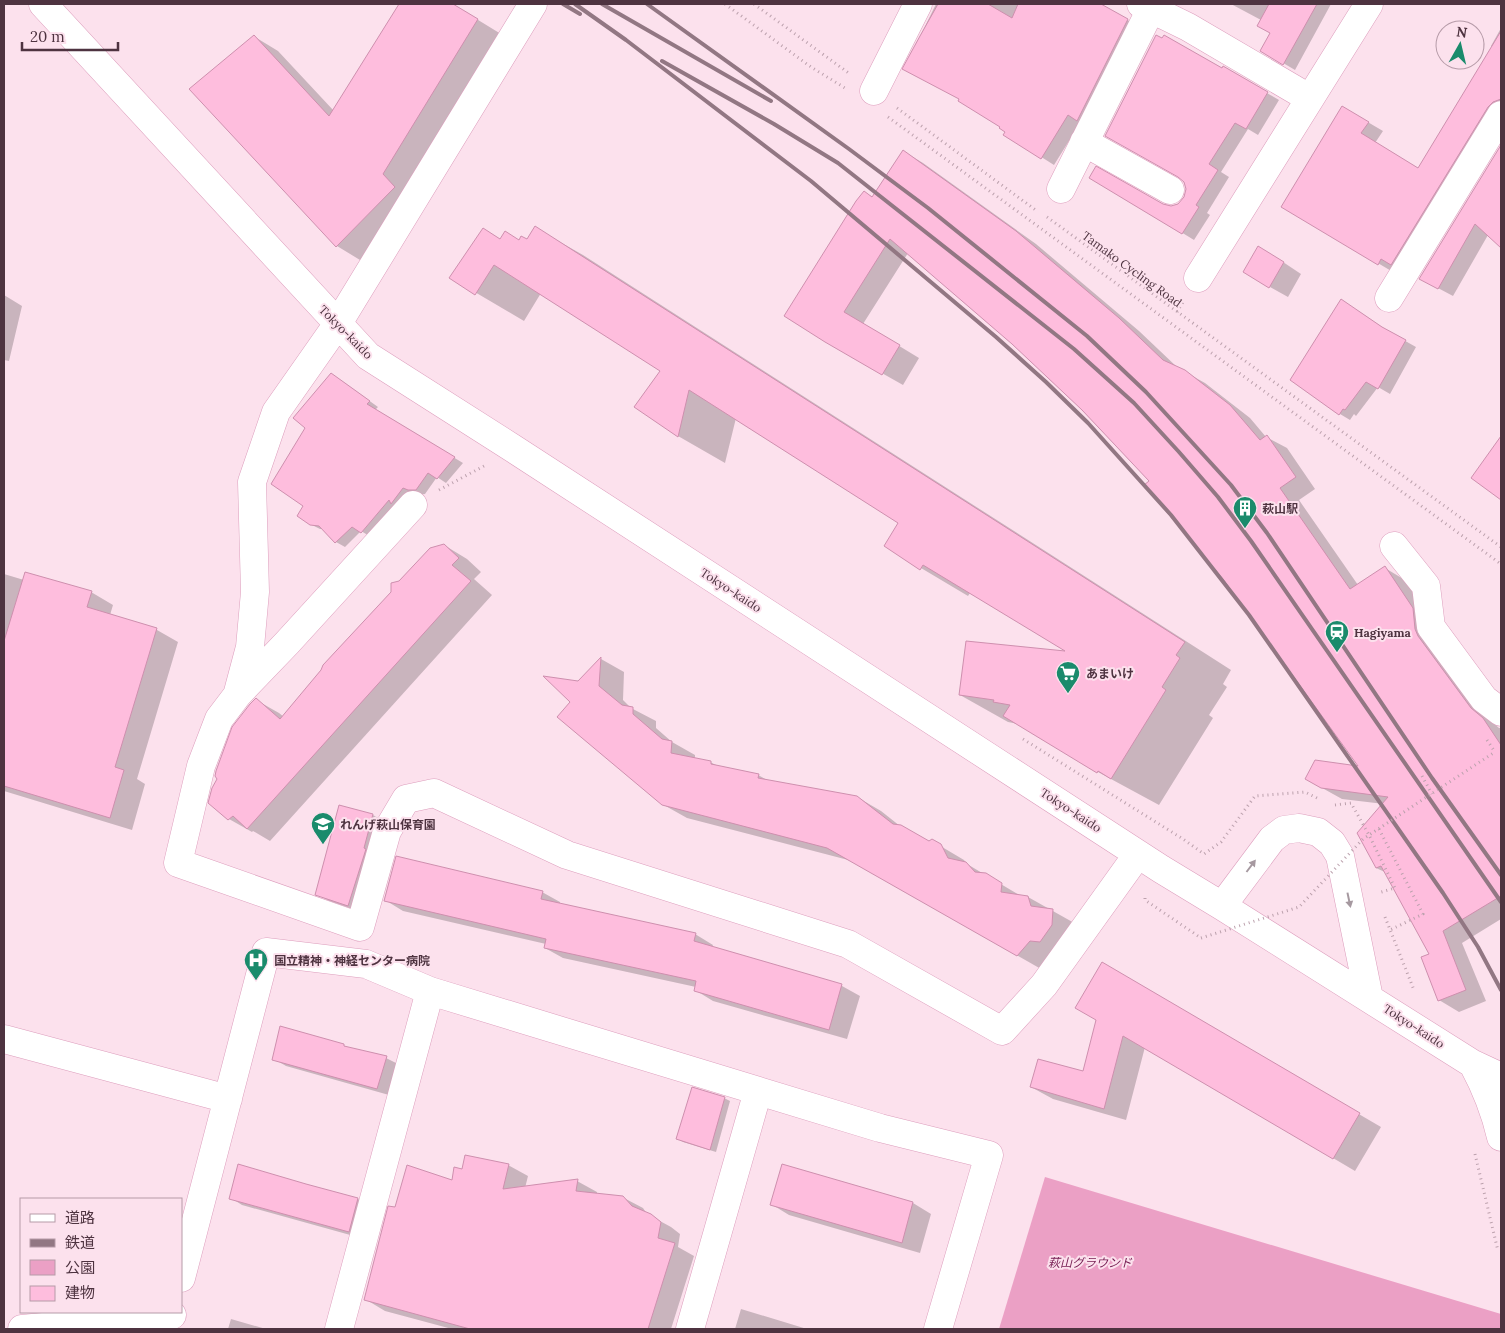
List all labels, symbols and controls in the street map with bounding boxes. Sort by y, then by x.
scale bar [22,20,119,52]
north arrow [1435,20,1485,70]
text: N [1455,22,1469,42]
text: 20 m [30,27,65,46]
street label: Tamako Cycling Road [1079,228,1185,310]
street label: Tokyo-kaido [316,302,376,362]
building icon: 萩山駅 [1232,495,1258,529]
place label: 萩山駅 [1262,501,1298,516]
street label: Tokyo-kaido [698,565,764,615]
station icon: Hagiyama [1324,619,1350,653]
place label: Hagiyama [1354,625,1411,640]
supermarket icon: あまいけ [1055,660,1081,694]
place label: あまいけ [1086,666,1134,681]
street label: Tokyo-kaido [1038,785,1104,835]
school or university icon: れんげ萩山保育園 [310,811,336,845]
place label: れんげ萩山保育園 [340,817,436,832]
one-way arrow [1246,860,1257,873]
one-way arrow [1346,893,1354,909]
hospital icon: 国立精神・神経センター病院 [243,947,269,981]
place label: 国立精神・神経センター病院 [274,953,430,968]
street label: Tokyo-kaido [1381,1001,1447,1051]
legend [20,1198,182,1313]
text: 道路 [65,1208,95,1227]
text: 鉄道 [65,1233,95,1252]
park label: 萩山グラウンド [1048,1255,1133,1270]
text: 公園 [65,1258,95,1277]
text: 建物 [65,1283,95,1302]

